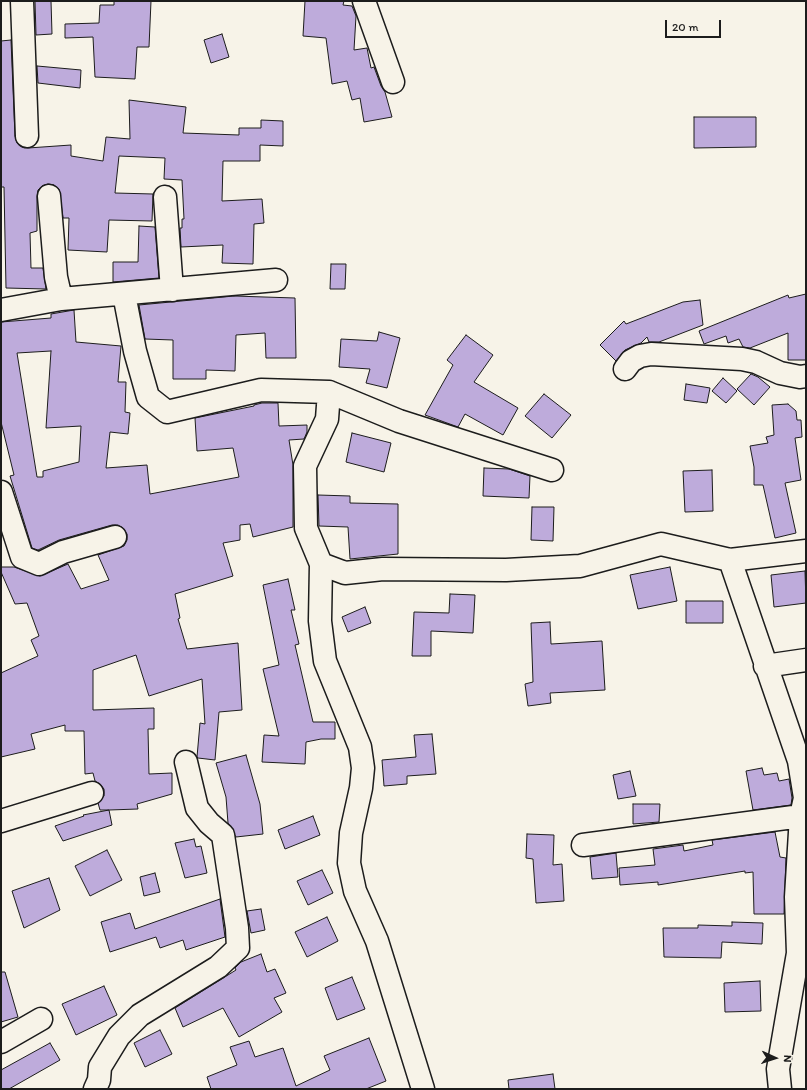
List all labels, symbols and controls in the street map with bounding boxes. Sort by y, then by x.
scale bar [667,12,723,38]
text: 20 m [672,20,699,34]
north arrow [755,1038,795,1078]
text: N [781,1055,794,1063]

